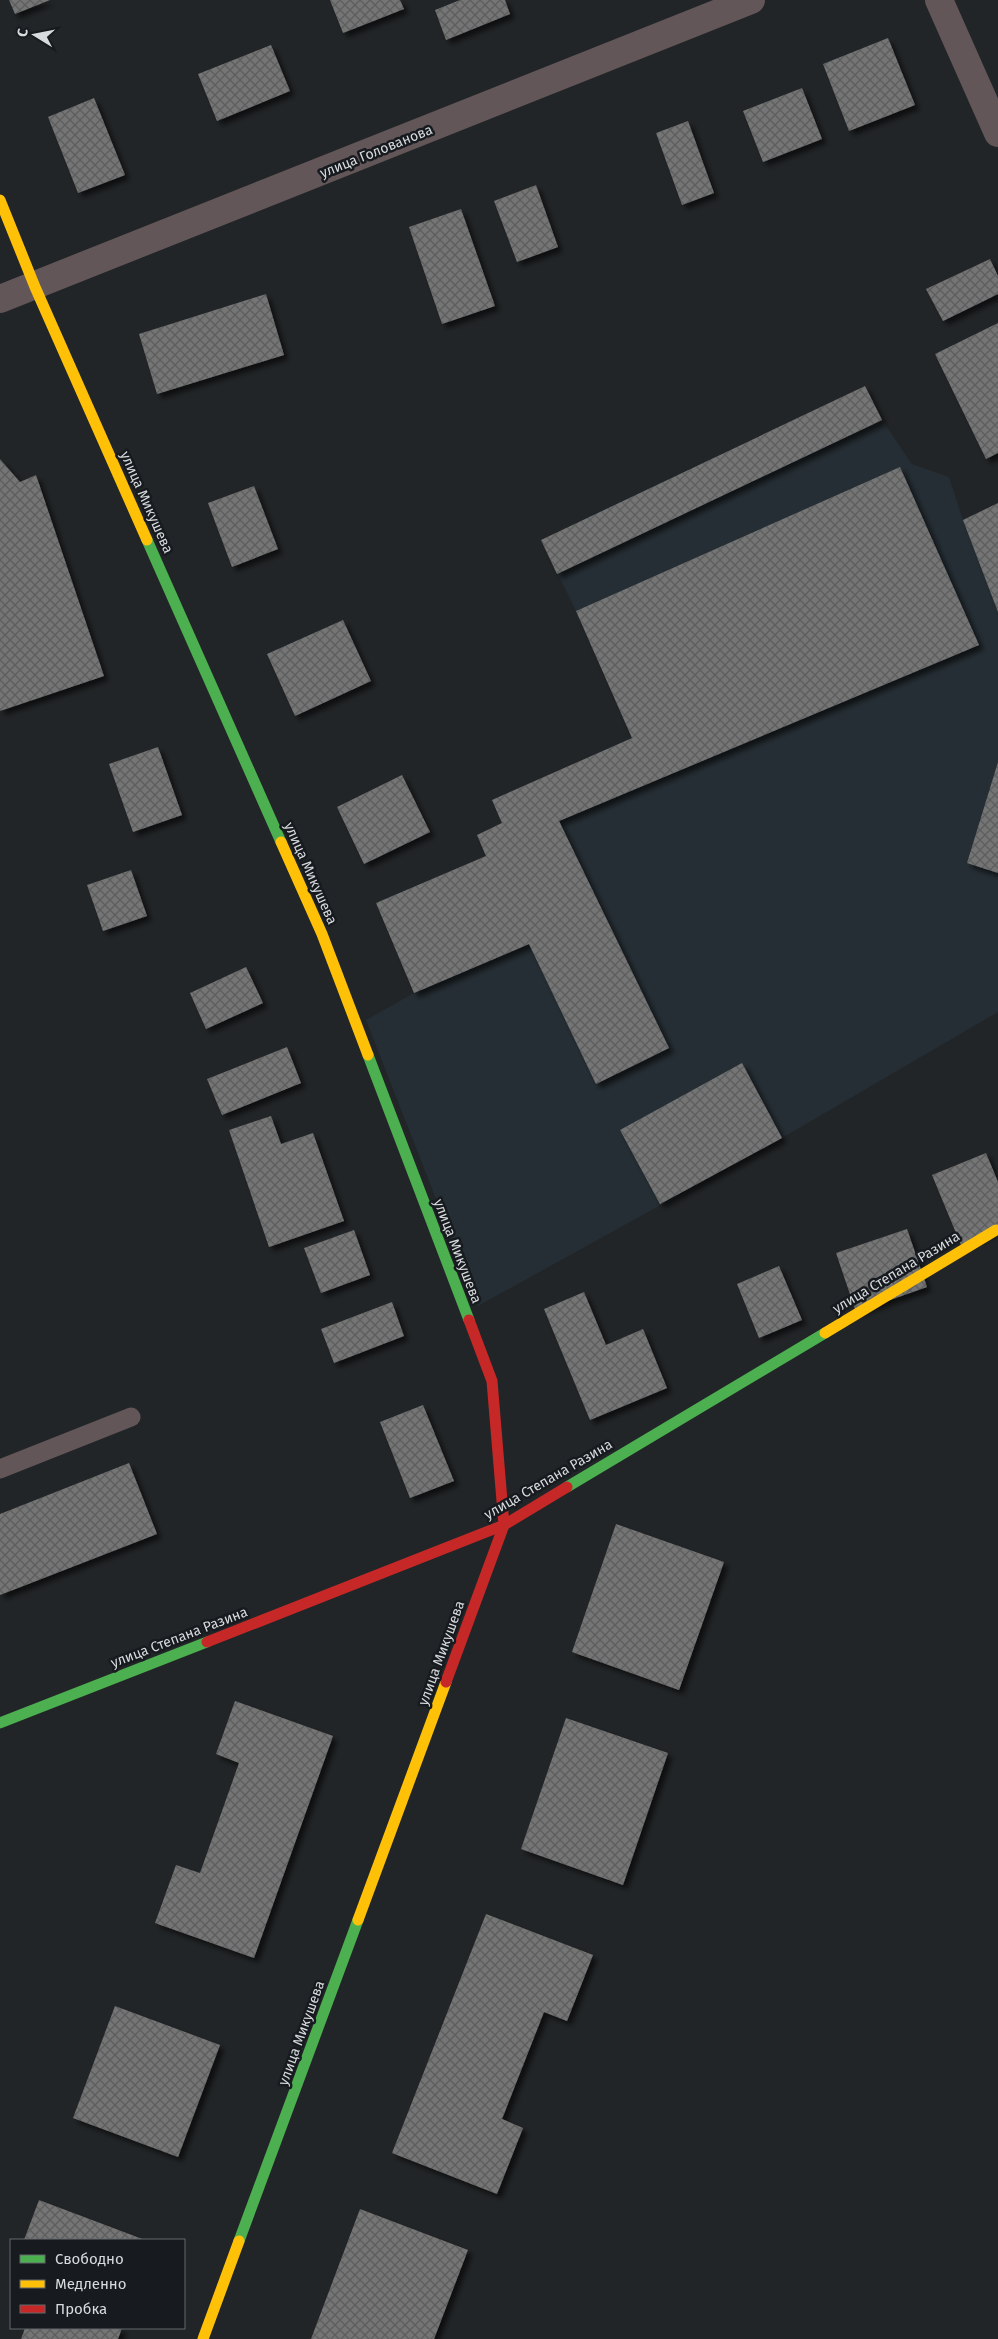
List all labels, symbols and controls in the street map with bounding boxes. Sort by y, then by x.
north arrow [10,10,60,60]
text: С [14,27,32,38]
street label: улица Голованова [317,121,435,182]
street label: улица Микушева [116,448,177,556]
street label: улица Микушева [280,819,341,927]
street label: улица Микушева [430,1197,485,1306]
street label: улица Степана Разина [830,1228,963,1317]
street label: улица Степана Разина [481,1436,615,1523]
street label: улица Микушева [415,1598,468,1708]
street label: улица Степана Разина [108,1604,250,1671]
street label: улица Микушева [275,1978,328,2088]
legend [10,2239,185,2329]
text: Свободно [55,2250,124,2268]
text: Медленно [55,2275,127,2293]
text: Пробка [55,2300,107,2318]

